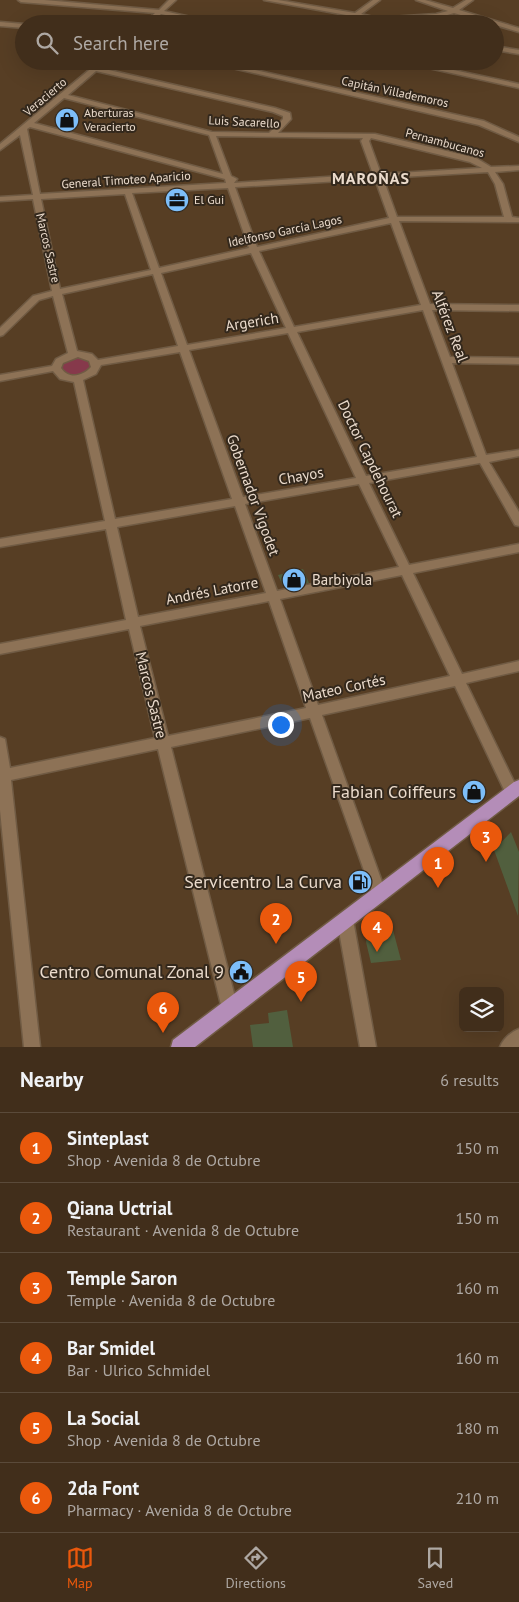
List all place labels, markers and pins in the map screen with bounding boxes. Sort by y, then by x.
place label: Aberturas Veracierto [83,105,136,134]
shop icon: Aberturas Veracierto [54,107,80,133]
office icon: El Gui [164,187,190,213]
place label: El Gui [194,192,224,207]
shop icon: Barbiyola [281,567,307,593]
place label: Barbiyola [312,570,372,589]
shop icon: Fabian Coiffeurs [461,779,487,805]
place label: Fabian Coiffeurs [332,780,456,803]
pin: 3 [470,821,502,862]
pin: 1 [422,847,454,888]
fuel station icon: Servicentro La Curva [347,869,373,895]
place label: Servicentro La Curva [184,870,342,893]
pin: 2 [260,903,292,944]
pin: 4 [361,911,393,952]
public building icon: Centro Comunal Zonal 9 [228,959,254,985]
place label: Centro Comunal Zonal 9 [39,960,224,983]
pin: 5 [285,961,317,1002]
pin: 6 [147,992,179,1033]

